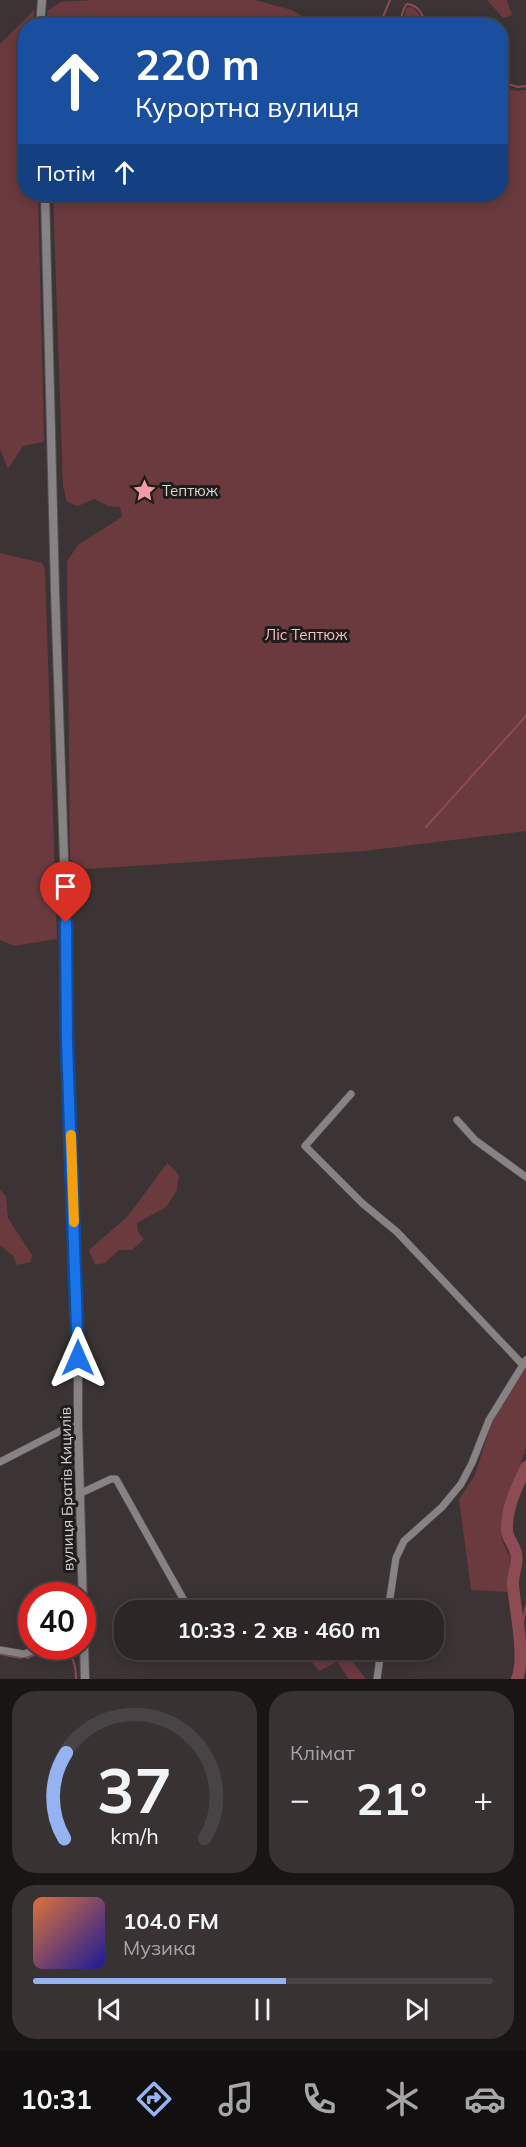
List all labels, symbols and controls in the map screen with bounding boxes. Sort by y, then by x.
text: 220 m [135,38,260,91]
icon: ahead [36,42,114,120]
text: Курортна вулиця [135,90,359,124]
icon: ahead [108,156,141,189]
text: Потім [36,159,96,187]
place icon: Тептюж [131,478,157,504]
place label: Тептюж [162,481,219,500]
park label: Ліс Тептюж [265,625,348,644]
pin [40,861,91,923]
icon: arrive [49,870,82,903]
position arrow [46,1326,110,1390]
street label: вулиця Братів Кицилів [56,1407,77,1571]
speed limit sign: 40 [18,1582,96,1660]
text: 10:33 · 2 хв · 460 m [177,1616,381,1644]
text: Клімат [290,1740,355,1765]
text: 37 [97,1750,172,1829]
text: 21° [356,1770,427,1826]
text: − [290,1778,310,1819]
text: + [473,1778,493,1819]
text: km/h [110,1822,159,1849]
text: 104.0 FM [123,1907,219,1935]
text: Музика [123,1935,196,1960]
icon: previous [93,1993,126,2026]
icon: pause [246,1993,279,2026]
icon: next [400,1993,433,2026]
icon: directions [133,2078,175,2120]
icon: music [215,2078,257,2120]
icon: phone [298,2078,340,2120]
icon: climate [381,2078,423,2120]
icon: car [464,2078,506,2120]
text: 10:31 [20,2082,92,2116]

